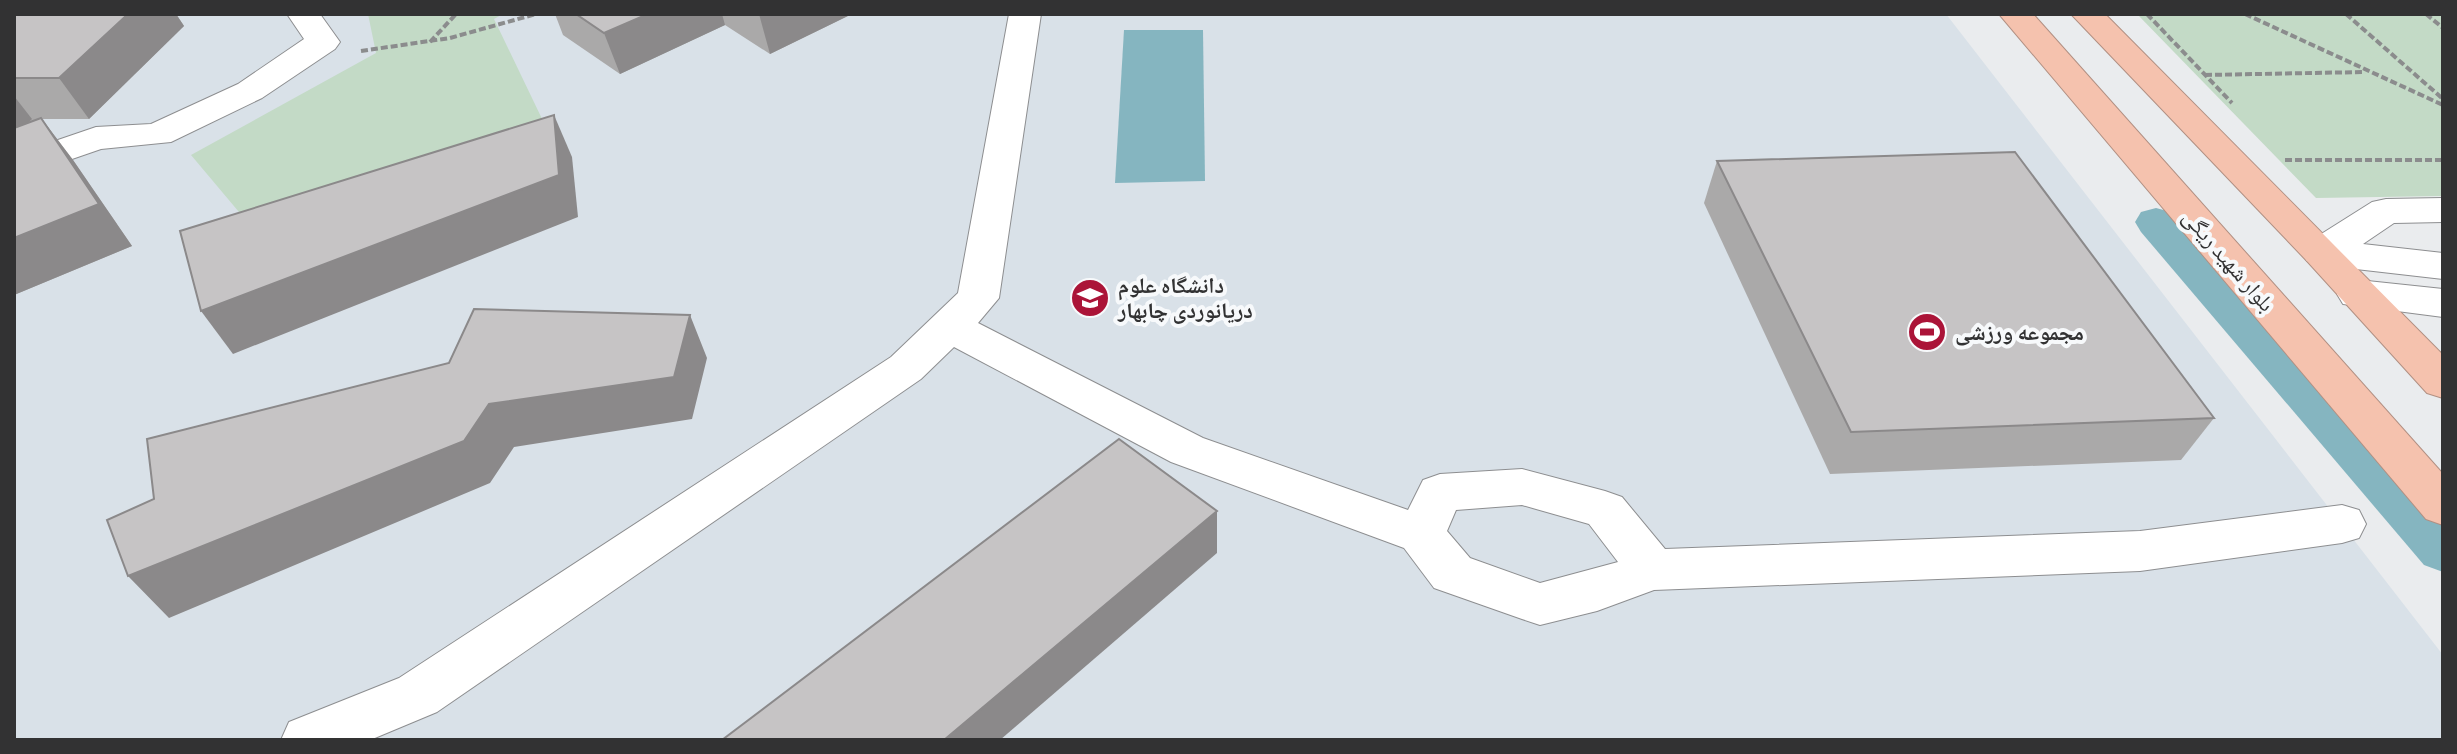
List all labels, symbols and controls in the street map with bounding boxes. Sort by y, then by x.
street label: بلوار شهید ریگی [2175,202,2282,319]
place label: دانشگاه علوم دریانوردی چابهار [1117,270,1253,327]
school or university icon: دانشگاه علوم دریانوردی چابهار [1069,277,1111,319]
sports icon: مجموعه ورزشی [1906,311,1948,353]
place label: مجموعه ورزشی [1955,317,2084,349]

